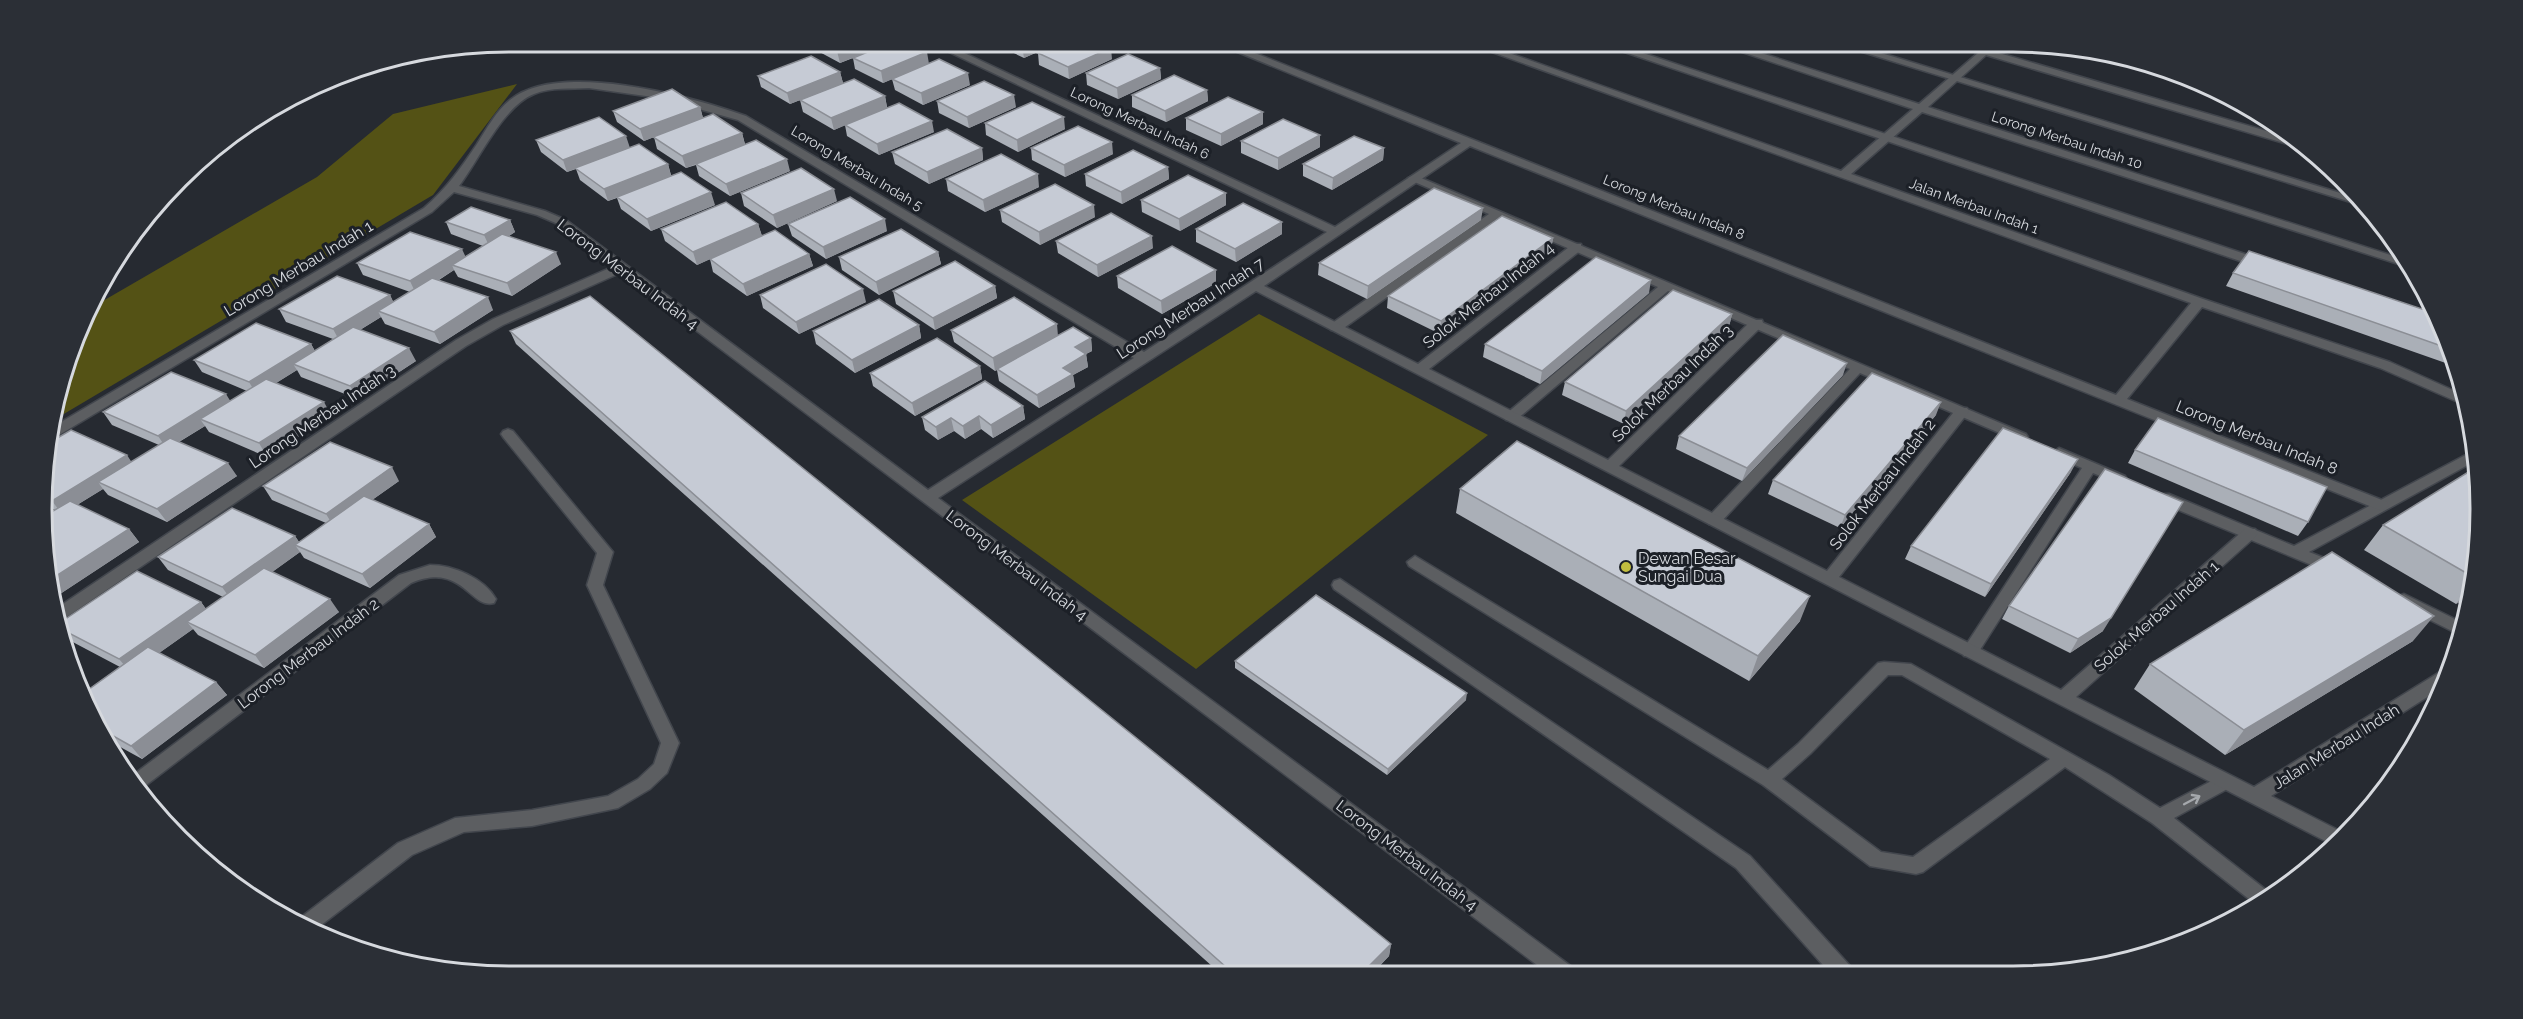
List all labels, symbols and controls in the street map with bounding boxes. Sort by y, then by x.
street label: Lorong Merbau Indah 6 [1068,84,1212,162]
street label: Lorong Merbau Indah 10 [1990,108,2144,172]
street label: Lorong Merbau Indah 5 [788,122,926,214]
street label: Lorong Merbau Indah 8 [1601,171,1747,243]
street label: Jalan Merbau Indah 1 [1907,175,2041,237]
street label: Lorong Merbau Indah 4 [553,215,702,334]
street label: Lorong Merbau Indah 1 [220,216,376,320]
street label: Solok Merbau Indah 4 [1419,238,1558,352]
street label: Lorong Merbau Indah 7 [1113,253,1268,363]
street label: Solok Merbau Indah 3 [1608,321,1737,446]
street label: Lorong Merbau Indah 3 [246,360,399,472]
street label: Lorong Merbau Indah 8 [2173,396,2340,479]
street label: Solok Merbau Indah 2 [1826,415,1939,553]
street label: Lorong Merbau Indah 4 [942,506,1091,625]
place label: Dewan Besar Sungai Dua [1638,549,1736,586]
street label: Solok Merbau Indah 1 [2090,557,2223,676]
marker: Dewan Besar Sungai Dua [1619,560,1633,574]
street label: Lorong Merbau Indah 2 [234,594,383,713]
street label: Jalan Merbau Indah [2270,700,2403,793]
one-way arrow [2183,794,2200,806]
street label: Lorong Merbau Indah 4 [1332,796,1481,915]

